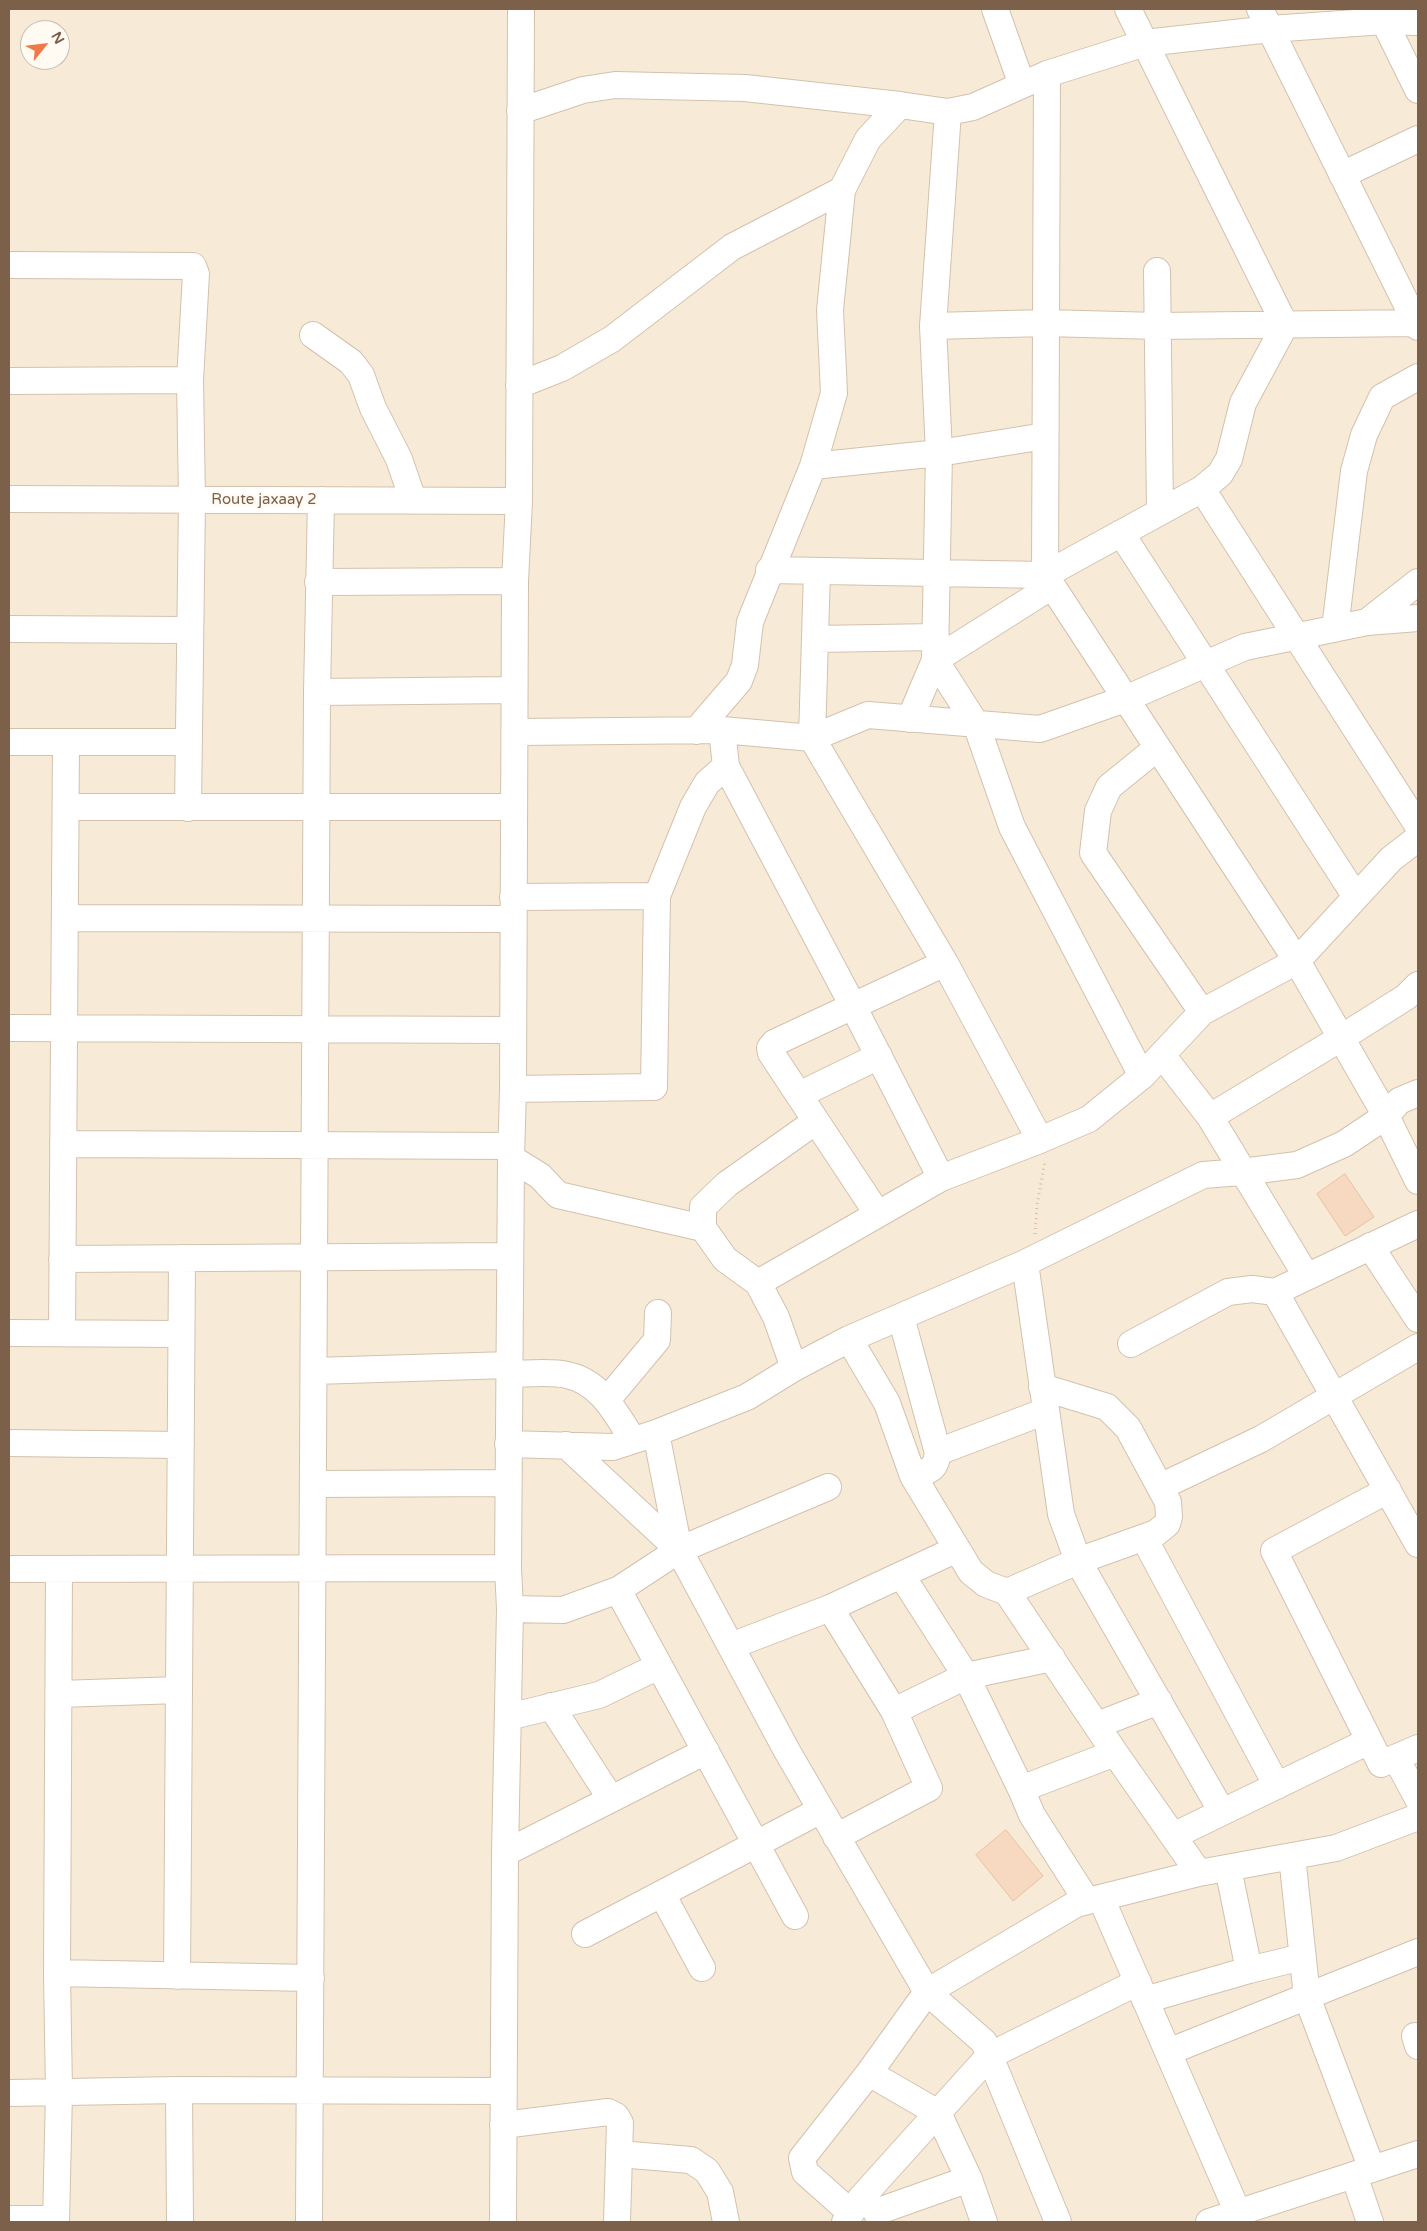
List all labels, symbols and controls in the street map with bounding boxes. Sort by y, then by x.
north arrow [20,20,70,70]
text: N [48,29,68,47]
street label: Route jaxaay 2 [211,491,317,509]

